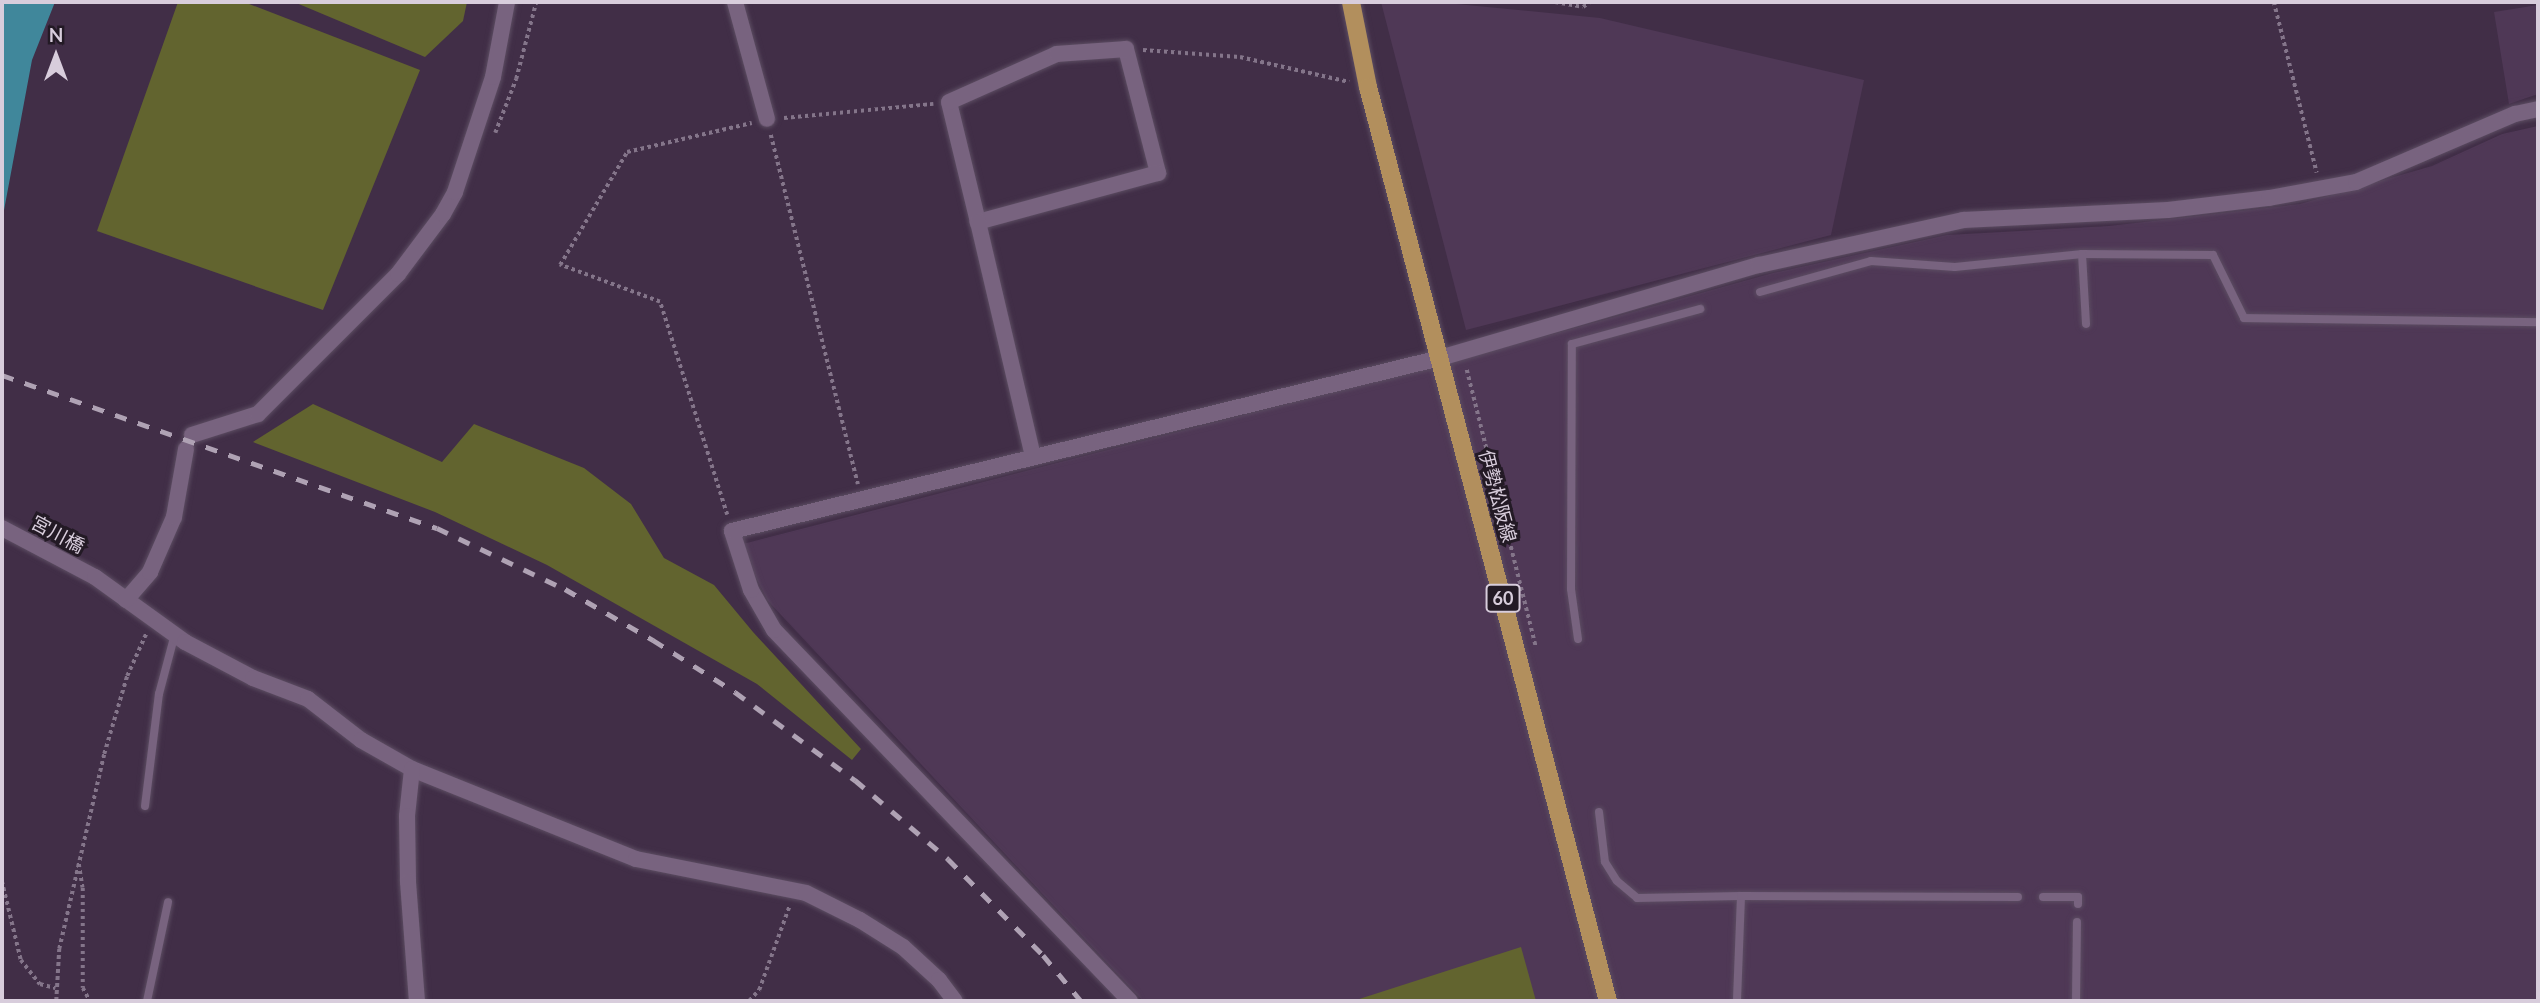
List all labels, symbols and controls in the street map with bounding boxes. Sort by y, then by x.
north arrow [21,21,91,91]
text: N [49,23,63,46]
street label: 伊勢松阪線 [1475,447,1521,545]
street label: 宮川橋 [27,511,89,557]
road number: 60 [1486,584,1520,612]

